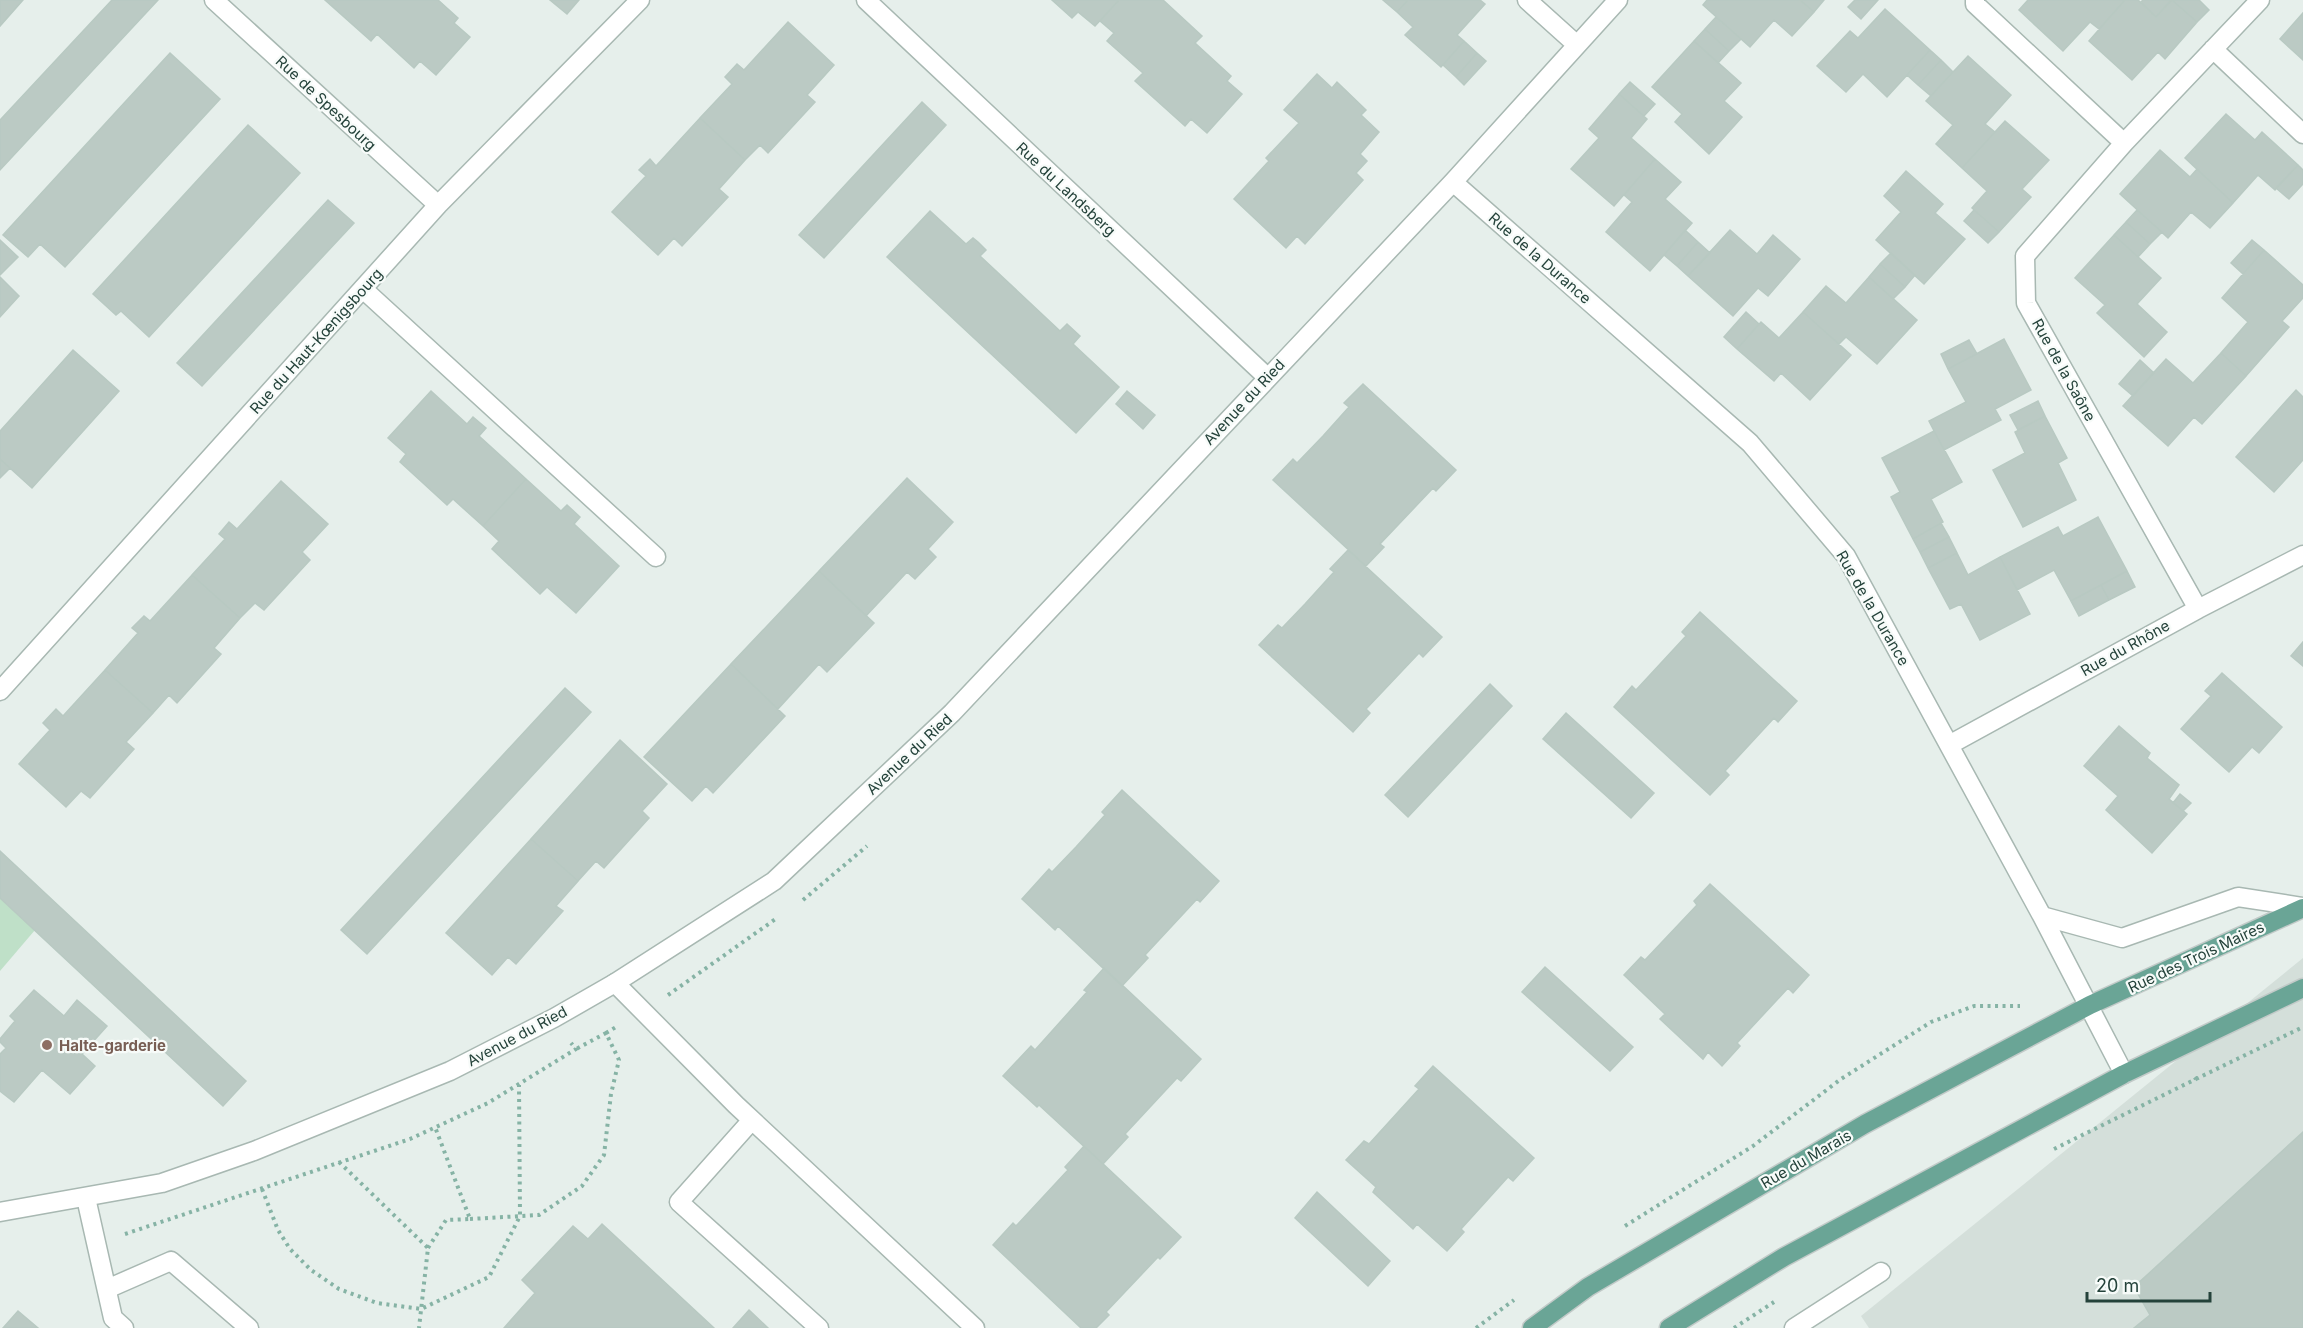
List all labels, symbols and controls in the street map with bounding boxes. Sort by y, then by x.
street label: Rue de Spesbourg [272,51,380,155]
street label: Rue du Landsberg [1012,138,1120,240]
street label: Rue de la Durance [1485,208,1595,308]
street label: Rue du Haut-Kœnigsbourg [246,264,386,418]
street label: Rue de la Saône [2028,315,2100,425]
street label: Avenue du Ried [1199,355,1289,449]
street label: Rue de la Durance [1832,547,1914,669]
street label: Rue du Rhône [2077,616,2173,680]
street label: Avenue du Ried [862,709,956,799]
street label: Rue des Trois Maires [2125,917,2267,997]
street label: Avenue du Ried [464,1002,570,1070]
place label: Halte-garderie [59,1036,166,1055]
marker: Halte-garderie [40,1038,54,1052]
street label: Rue du Marais [1757,1125,1855,1193]
scale bar [2087,1265,2210,1303]
text: 20 m [2096,1275,2139,1296]

